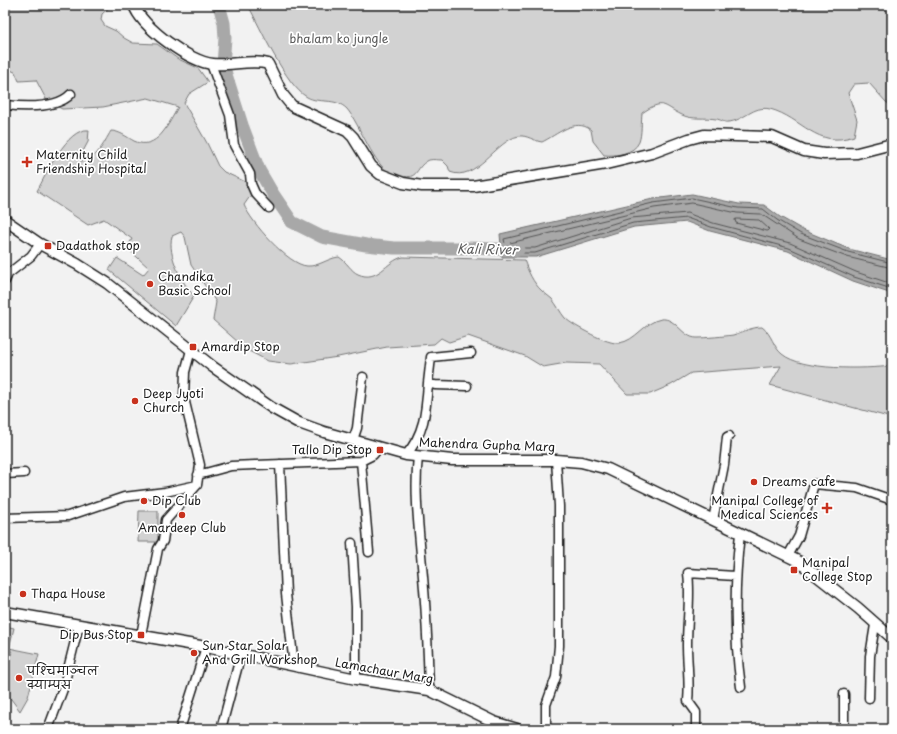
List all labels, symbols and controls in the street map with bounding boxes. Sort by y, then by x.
park label: bhalam ko jungle [289,29,389,47]
place label: Maternity Child Friendship Hospital [36,145,147,177]
marker: Maternity Child Friendship Hospital [21,156,33,168]
place label: Dadathok stop [56,236,140,254]
water label: Kali River [457,238,519,259]
marker: Dadathok stop [43,241,53,251]
place label: Chandika Basic School [158,267,231,299]
marker: Chandika Basic School [145,279,155,289]
place label: Amardip Stop [201,337,280,355]
marker: Amardip Stop [188,342,198,352]
place label: Deep Jyoti Church [143,384,204,416]
marker: Deep Jyoti Church [130,396,140,406]
street label: Mahendra Gupha Marg [419,433,555,455]
place label: Tallo Dip Stop [292,440,372,458]
marker: Tallo Dip Stop [375,445,385,455]
place label: Dreams cafe [762,472,835,490]
marker: Dreams cafe [749,477,759,487]
place label: Dip Club [152,491,201,509]
place label: Manipal College of Medical Sciences [711,491,819,523]
marker: Dip Club [139,496,149,506]
marker: Manipal College of Medical Sciences [821,502,833,514]
marker: Amardeep Club [177,510,187,520]
place label: Amardeep Club [138,518,226,536]
place label: Manipal College Stop [802,553,872,585]
marker: Manipal College Stop [789,565,799,575]
place label: Thapa House [31,584,106,602]
marker: Thapa House [18,589,28,599]
place label: Dip Bus Stop [59,625,133,643]
marker: Dip Bus Stop [136,630,146,640]
place label: Sun Star Solar And Grill Workshop [202,636,318,668]
marker: Sun Star Solar And Grill Workshop [189,648,199,658]
street label: Lamachaur Marg [334,653,435,688]
place label: पश्‍चिमाञ्‍चल क्याम्पस [26,661,99,693]
marker: पश्‍चिमाञ्‍चल क्याम्पस [14,673,24,683]

